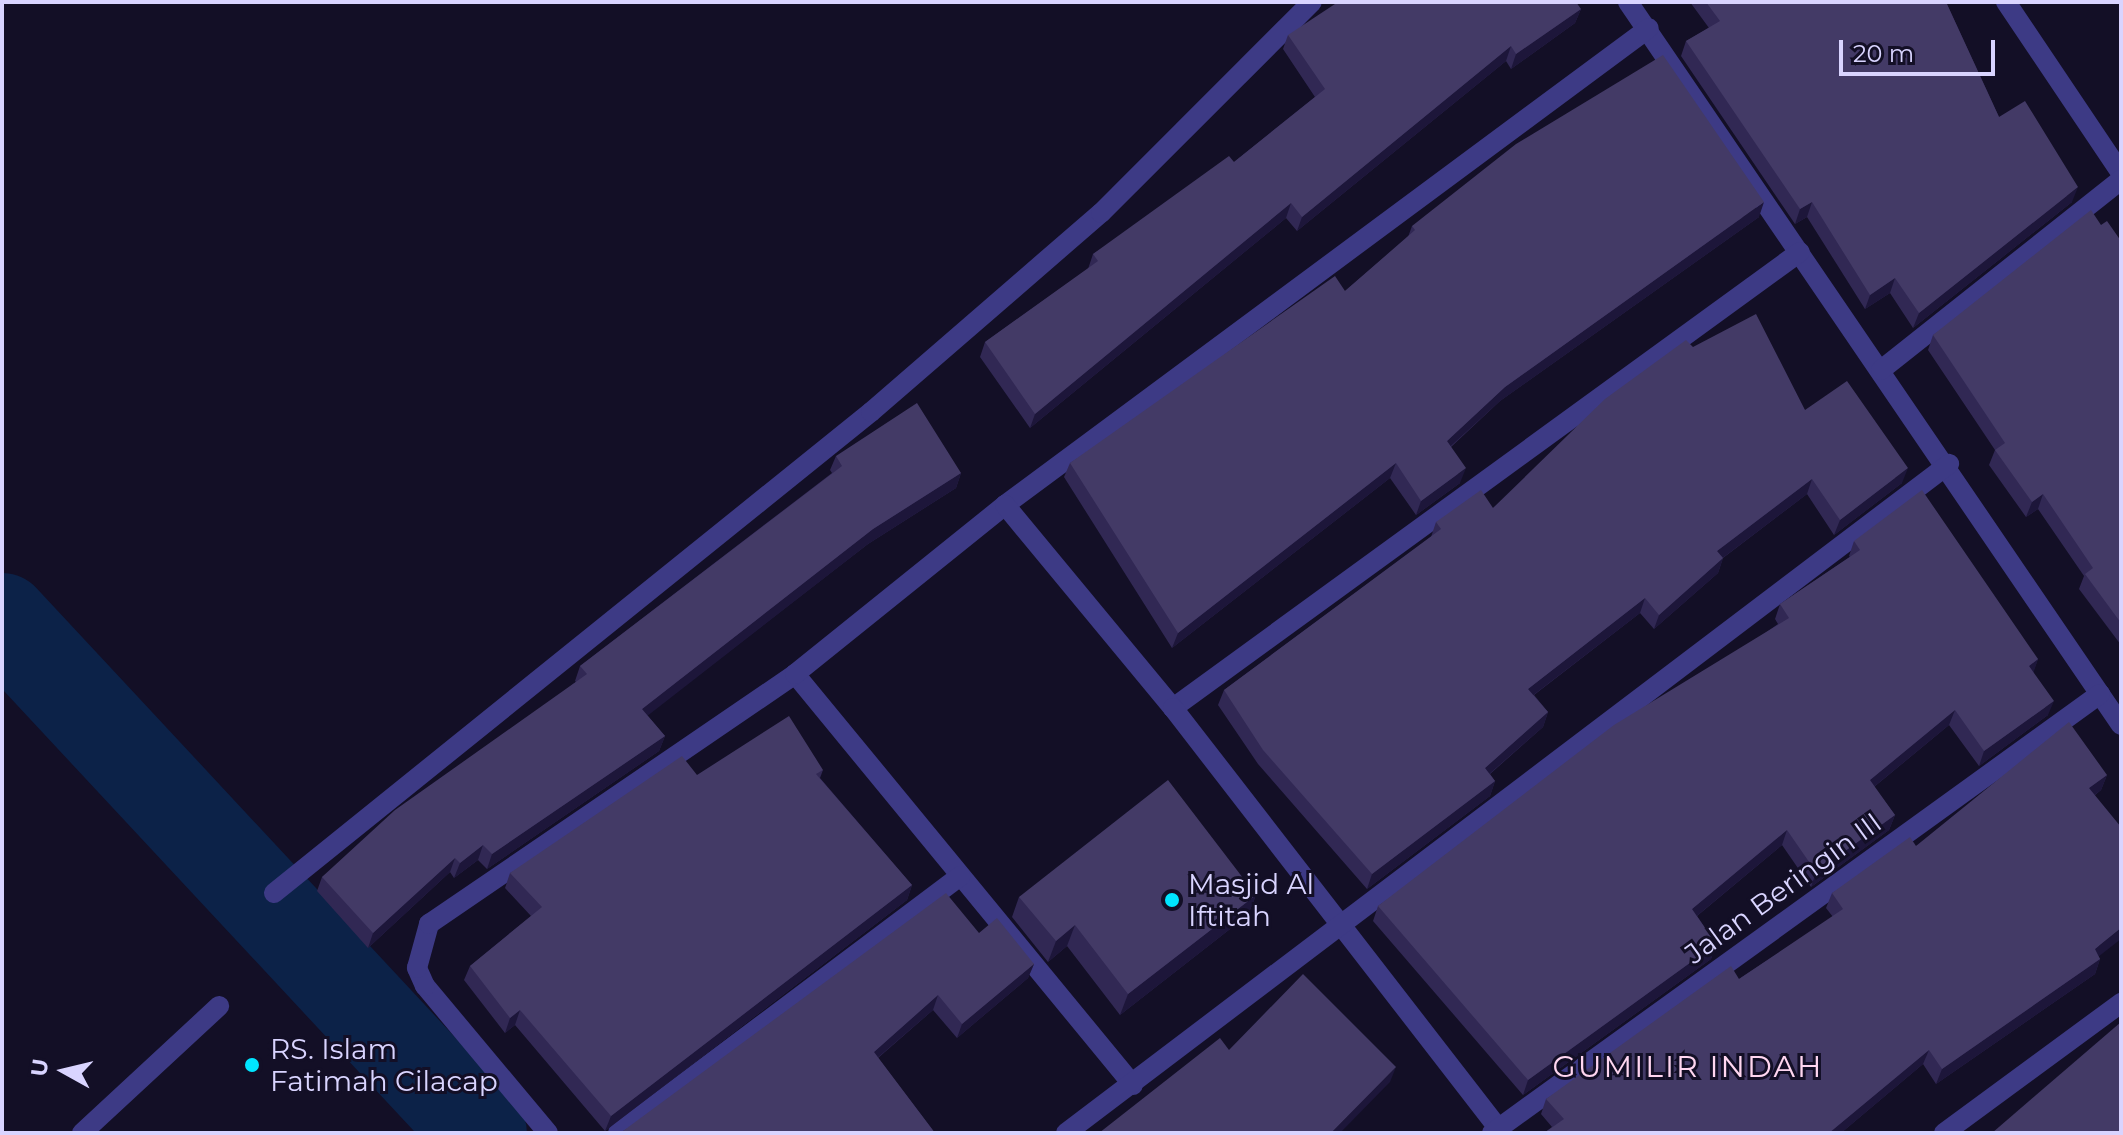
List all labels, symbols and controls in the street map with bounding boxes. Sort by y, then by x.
scale bar [1843,24,1999,74]
text: 20 m [1853,39,1914,68]
street label: Jalan Beringin III [1678,805,1888,971]
place label: Masjid Al Iftitah [1188,867,1314,933]
marker: Masjid Al Iftitah [1163,891,1181,909]
north arrow [24,1031,104,1111]
place label: RS. Islam Fatimah Cilacap [270,1032,498,1098]
district label: GUMILIR INDAH [1553,1049,1823,1085]
marker: RS. Islam Fatimah Cilacap [241,1054,263,1076]
text: U [25,1057,54,1078]

